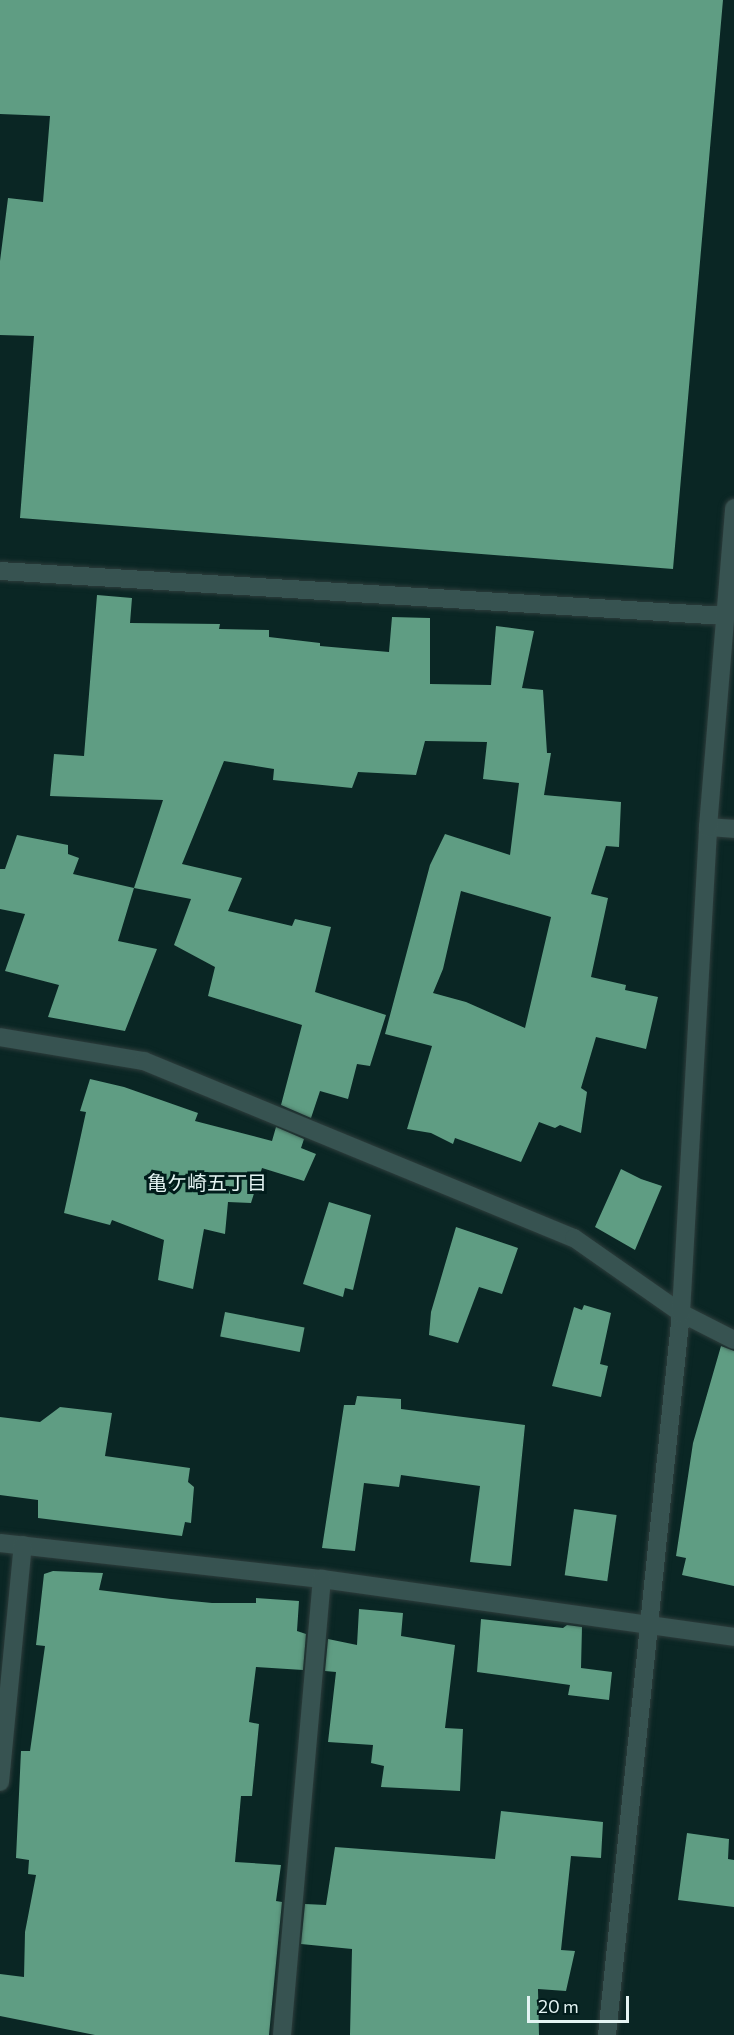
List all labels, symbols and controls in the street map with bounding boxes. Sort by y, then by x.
district label: 亀ケ崎五丁目 [147,1170,267,1194]
scale bar [530,1984,632,2022]
text: 20 m [538,1995,579,2017]

